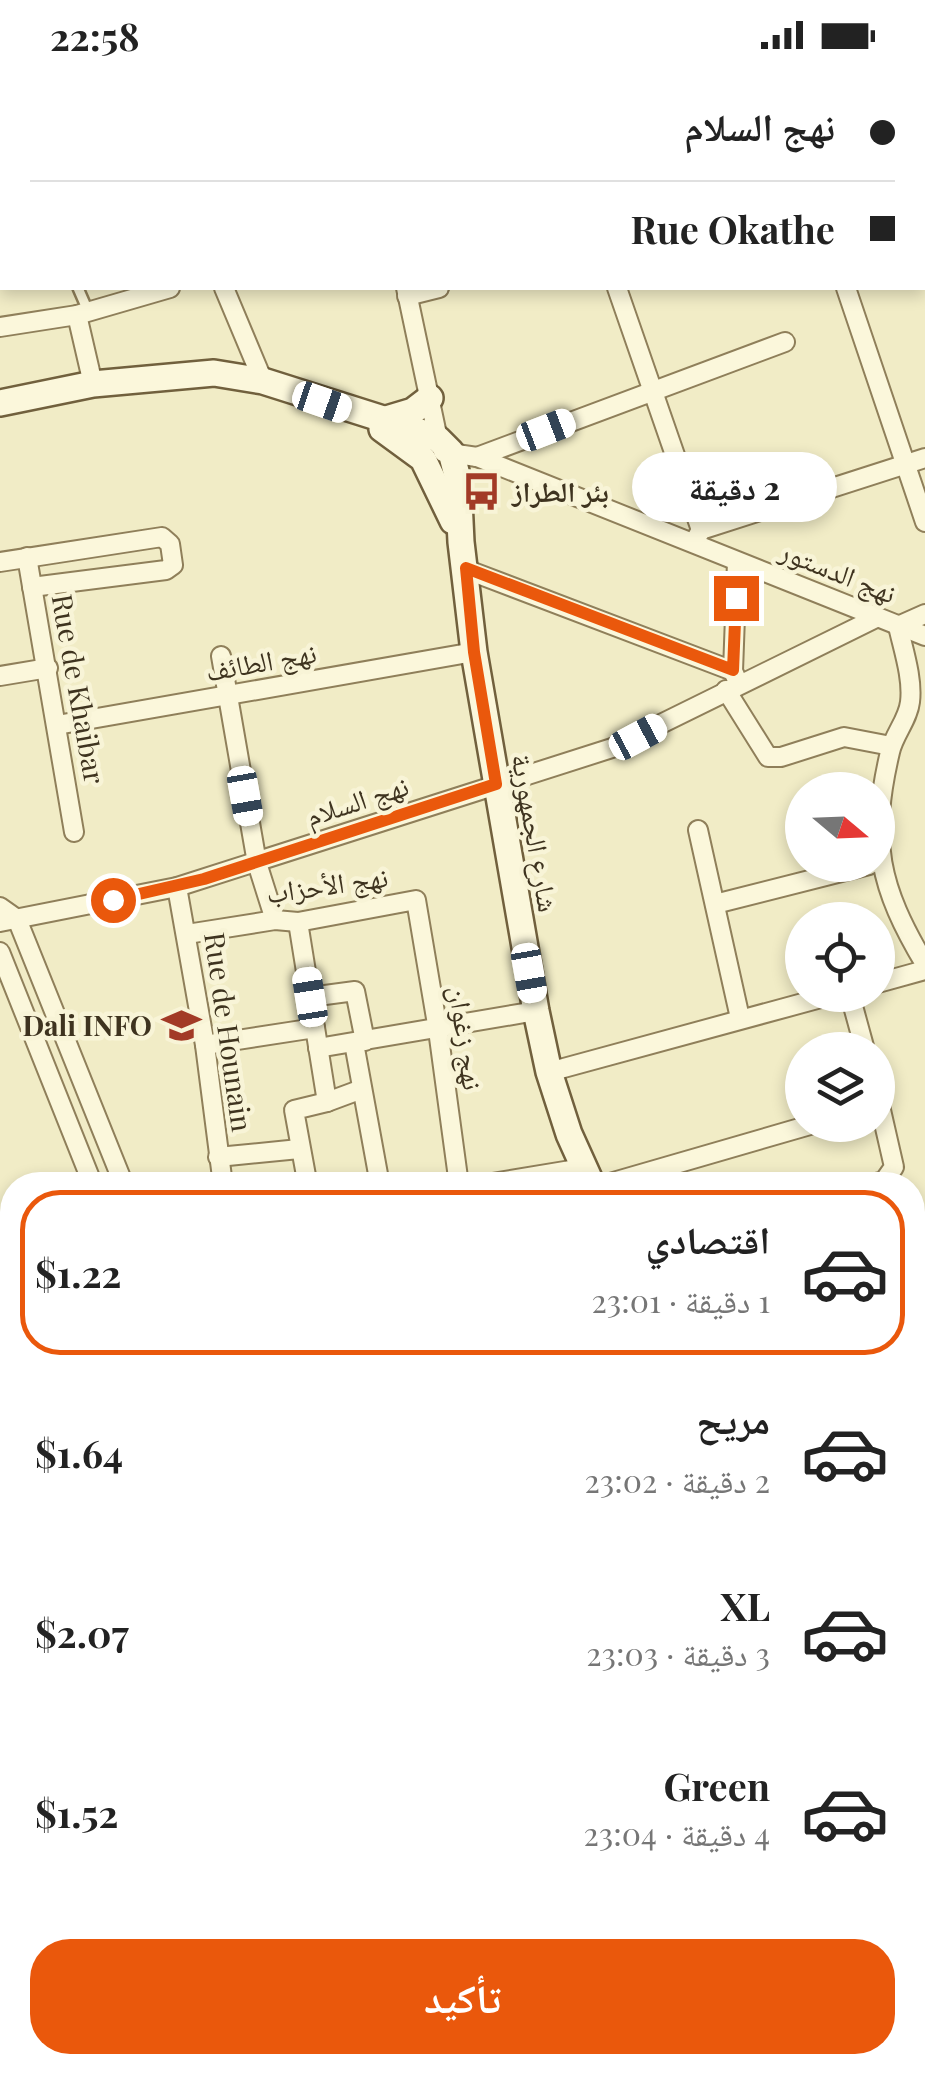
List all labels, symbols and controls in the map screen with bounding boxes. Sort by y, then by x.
text: 22:58 [50,10,140,61]
text: نهج السلام [685,100,835,151]
text: Rue Okathe [631,203,835,254]
car [289,378,355,426]
car [513,405,579,455]
callout: 2 دقيقة [634,453,838,523]
text: 2 دقيقة [689,465,780,508]
bus stop icon: بئر الطراز [461,471,503,513]
place label: بئر الطراز [511,472,609,509]
street label: نهج الدستور [774,530,902,612]
route end [714,576,759,621]
street label: Rue de Khaibar [45,591,114,787]
street label: نهج الطائف [202,633,319,689]
car [604,710,672,764]
street label: شارع الجمهورية [503,751,569,915]
car [225,764,265,828]
street label: نهج السلام [300,766,413,835]
north arrow [785,772,895,882]
map controls [785,772,895,1142]
street label: نهج الأحزاب [264,857,390,911]
route start [91,878,136,923]
button: locate [785,902,895,1012]
street label: Rue de Hounain [197,930,262,1134]
car [509,941,549,1005]
car [290,965,330,1029]
street label: نهج زغوان [441,983,493,1093]
school or university icon: Dali INFO [161,1005,203,1047]
place label: Dali INFO [23,1006,152,1043]
button: layers [785,1032,895,1142]
text: اقتصادي [646,1213,770,1264]
icon: car [800,1228,890,1318]
text: $1.22 [35,1247,121,1298]
text: 1 دقيقة · 23:01 [591,1278,770,1321]
text: مريح [696,1393,770,1444]
icon: car [800,1408,890,1498]
text: $1.64 [35,1427,123,1478]
text: 2 دقيقة · 23:02 [584,1458,770,1501]
text: XL [721,1580,770,1631]
icon: car [800,1588,890,1678]
text: $2.07 [35,1607,129,1658]
text: 3 دقيقة · 23:03 [586,1631,770,1674]
text: Green [663,1760,770,1811]
icon: car [800,1768,890,1858]
text: $1.52 [35,1787,118,1838]
text: 4 دقيقة · 23:04 [583,1811,770,1854]
button: تأكيد [30,1939,895,2054]

